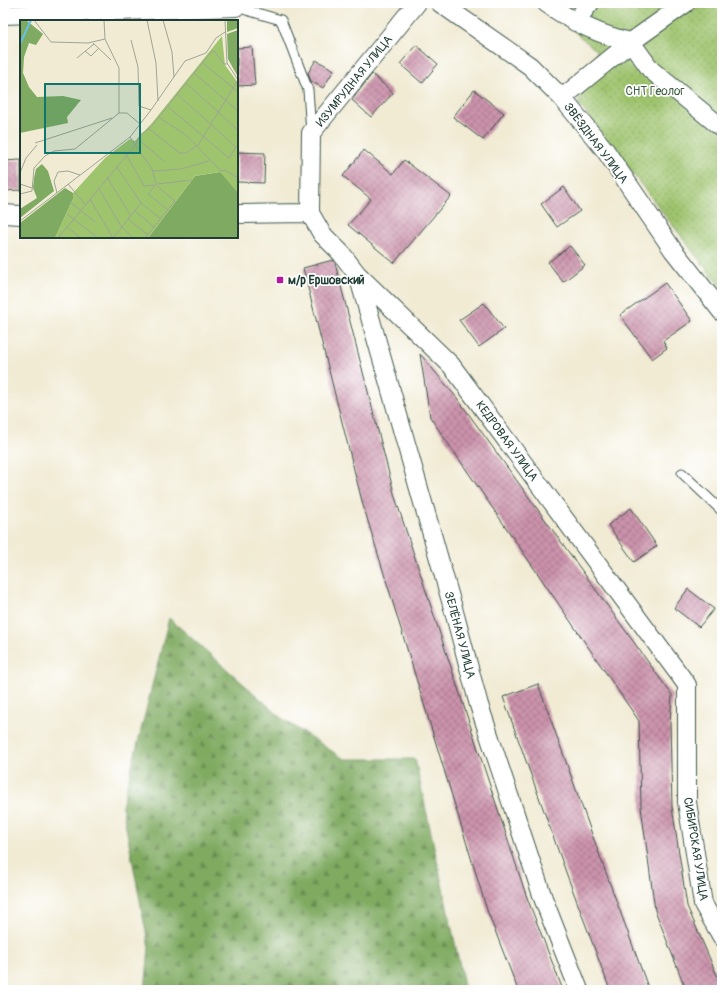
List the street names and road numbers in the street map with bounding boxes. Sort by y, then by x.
street label: ИЗУМРУДНАЯ УЛИЦА [313,32,396,130]
street label: ЗВЁЗДНАЯ УЛИЦА [560,99,632,187]
street label: КЕДРОВАЯ УЛИЦА [472,398,541,485]
street label: ЗЕЛЁНАЯ УЛИЦА [441,590,479,681]
street label: СИБИРСКАЯ УЛИЦА [680,796,711,902]

